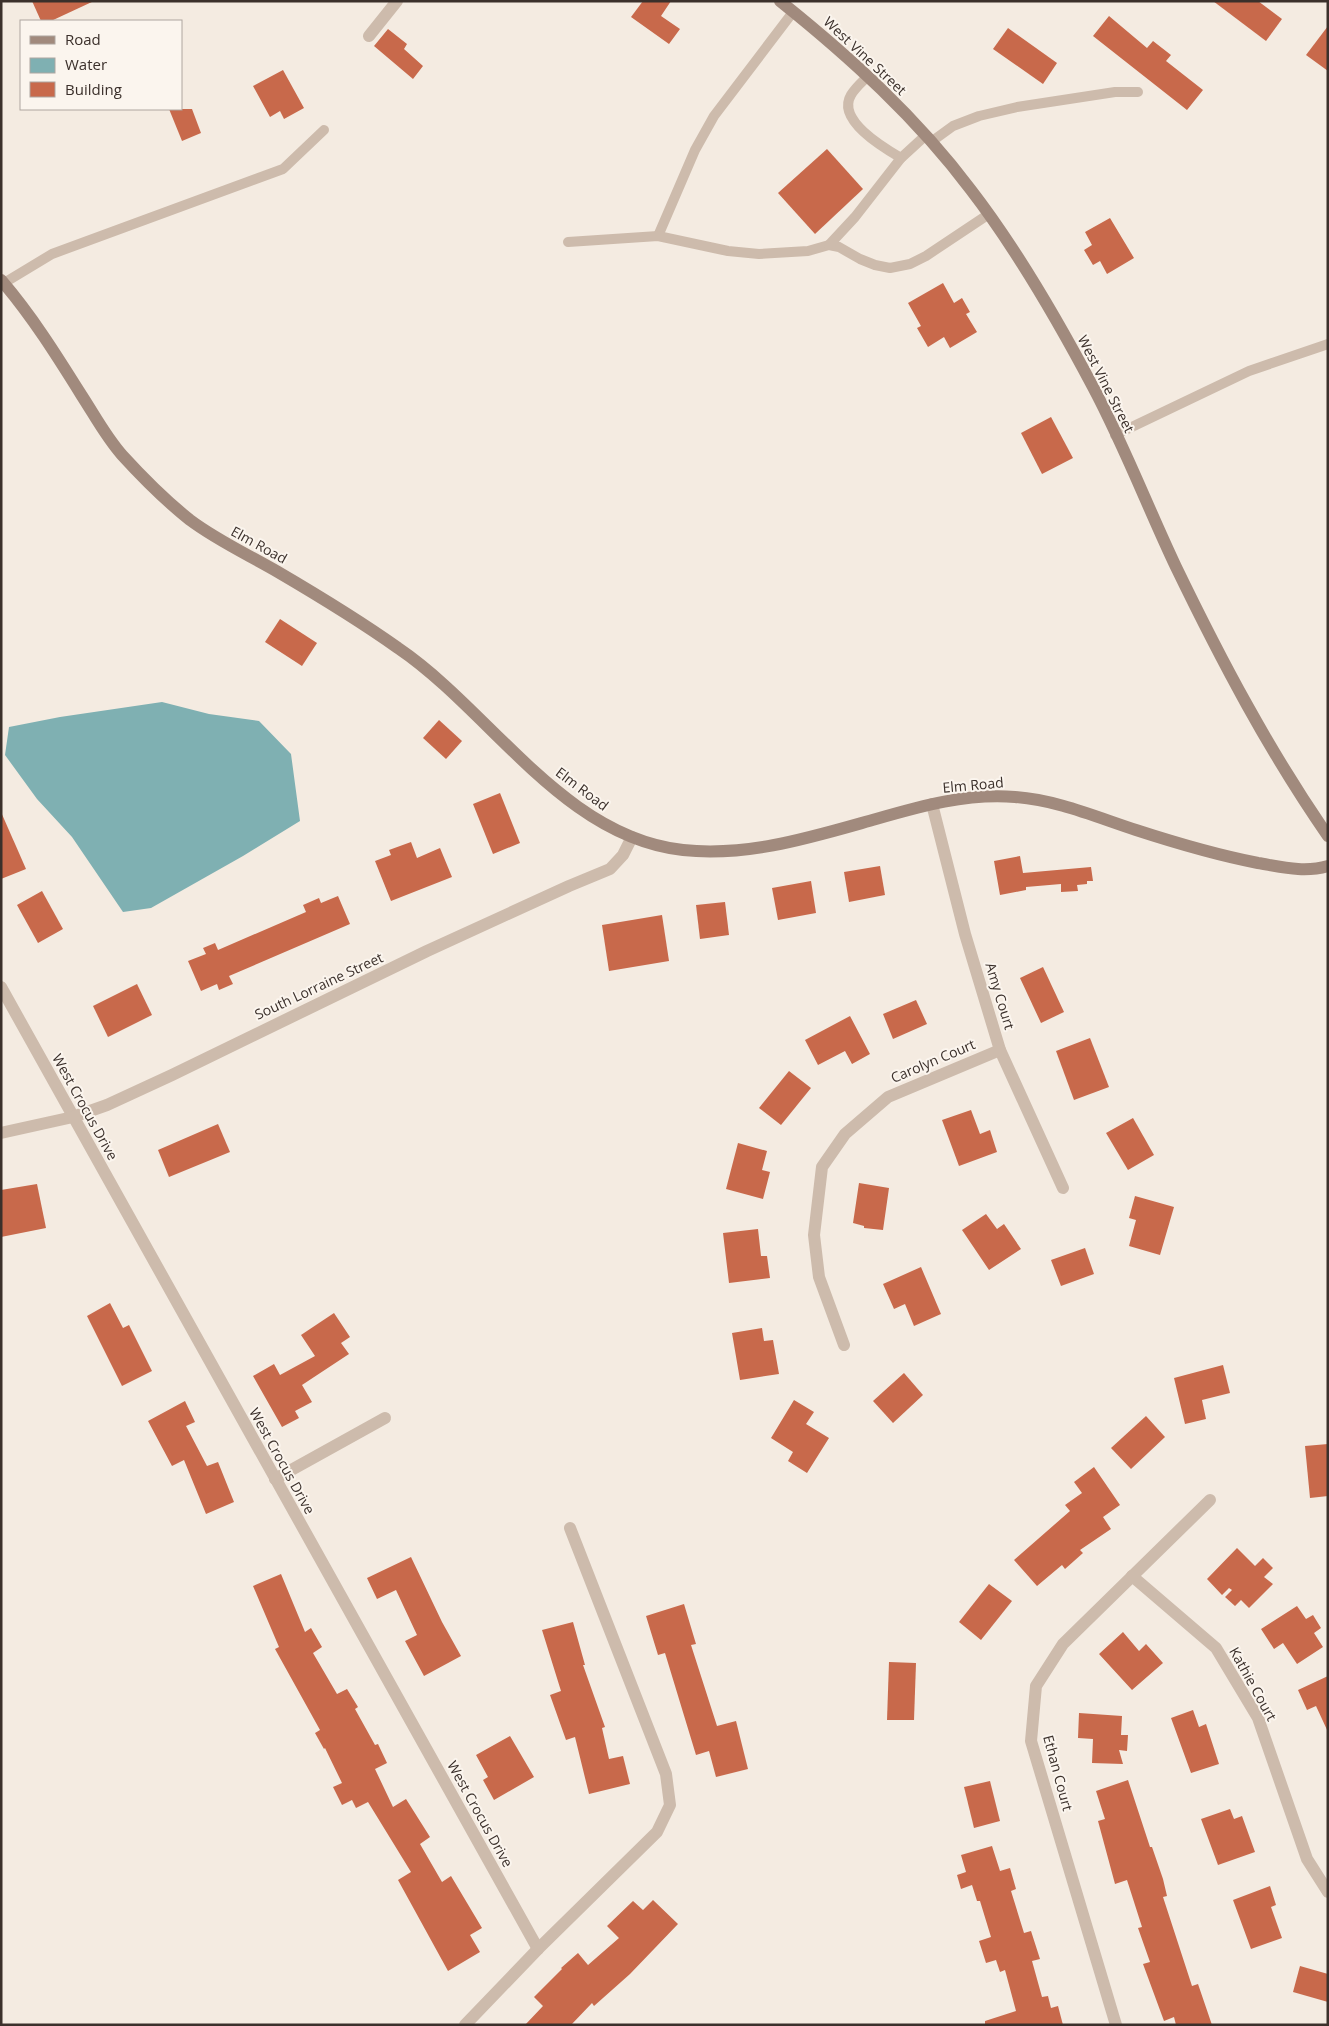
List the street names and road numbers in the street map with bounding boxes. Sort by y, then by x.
street label: West Vine Street [820,12,911,99]
street label: West Vine Street [1074,332,1139,436]
street label: Elm Road [228,521,291,568]
street label: Elm Road [552,763,613,815]
street label: Elm Road [942,772,1004,797]
street label: South Lorraine Street [252,947,386,1024]
street label: Amy Court [981,960,1020,1032]
street label: Carolyn Court [888,1034,978,1087]
street label: West Crocus Drive [48,1050,123,1163]
street label: West Crocus Drive [245,1404,320,1517]
street label: Kathie Court [1225,1644,1282,1724]
street label: Ethan Court [1039,1733,1078,1813]
street label: West Crocus Drive [443,1757,518,1870]

